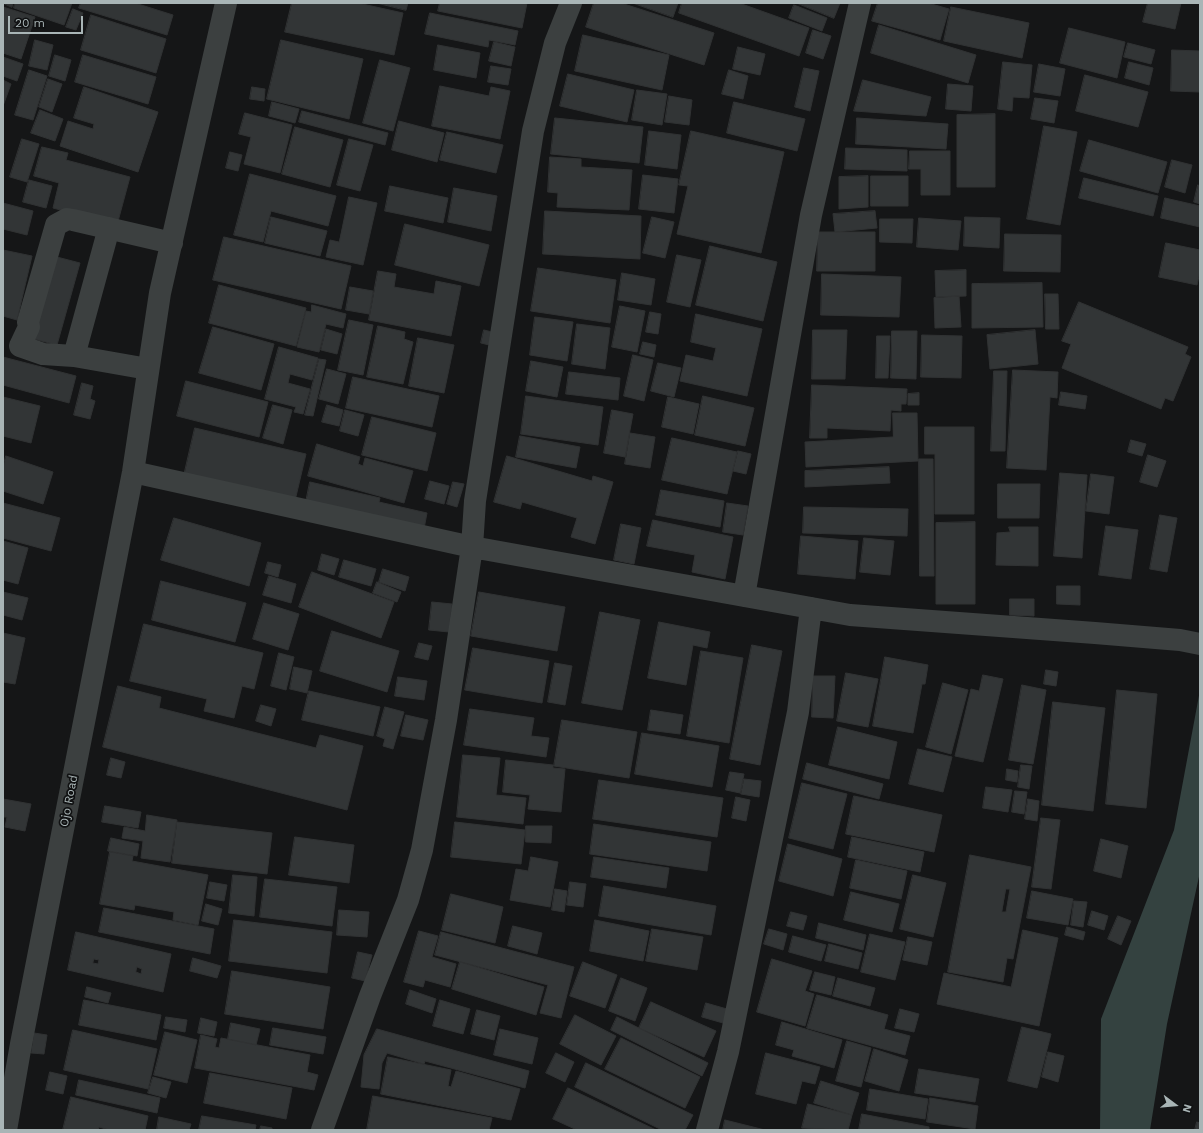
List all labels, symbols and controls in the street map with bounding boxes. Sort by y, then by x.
scale bar [10,8,85,34]
text: 20 m [15,16,45,30]
street label: Ojo Road [57,774,81,828]
north arrow [1155,1085,1195,1125]
text: N [1180,1103,1194,1114]

